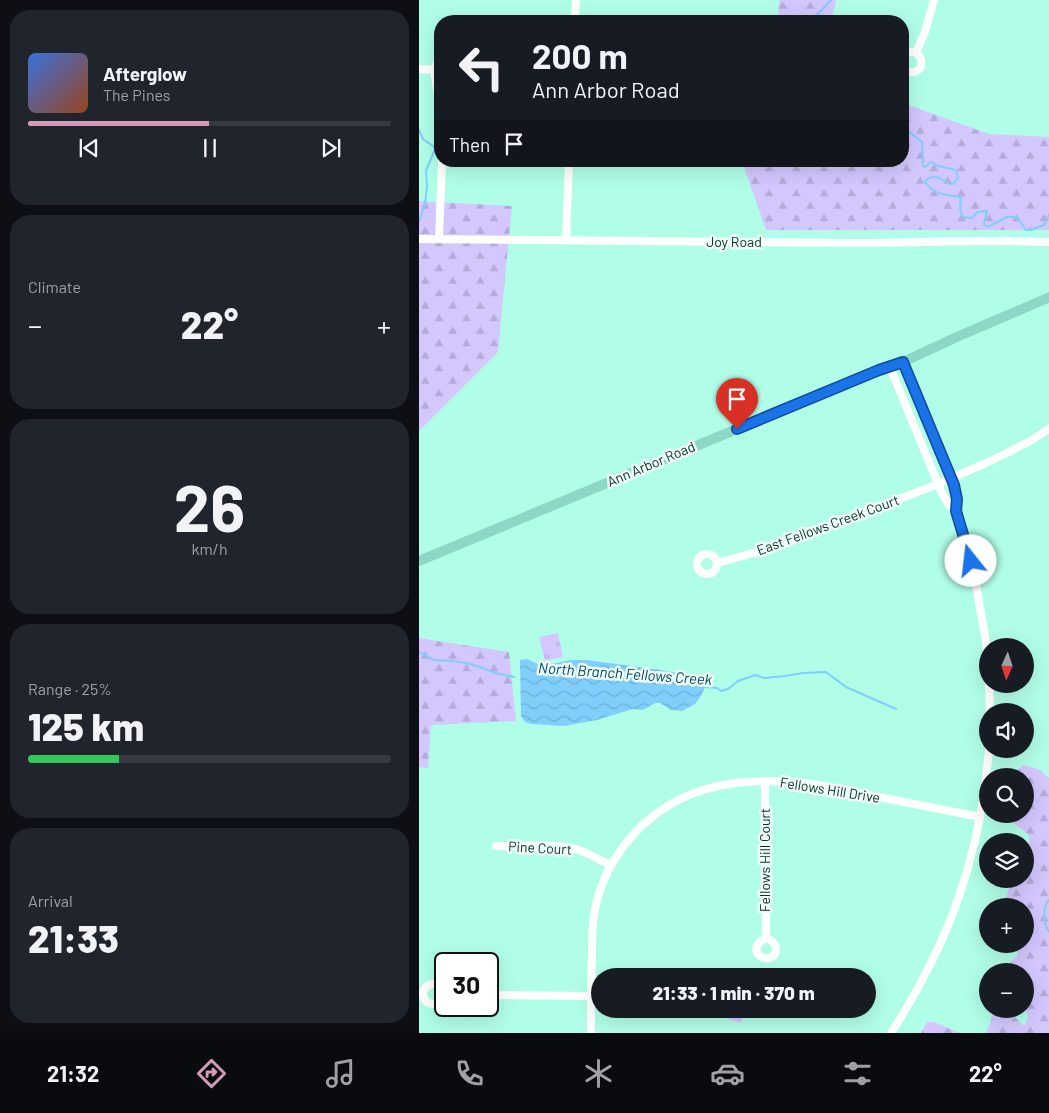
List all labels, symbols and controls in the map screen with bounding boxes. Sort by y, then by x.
text: 200 m [532,34,628,76]
icon: left [449,35,514,100]
text: Afterglow [103,62,187,85]
text: Ann Arbor Road [532,76,680,102]
text: The Pines [103,85,171,104]
icon: arrive [500,130,528,158]
text: Then [449,133,490,156]
icon: previous [75,134,103,162]
icon: pause [196,134,224,162]
icon: next [317,134,345,162]
street label: Joy Road [706,233,762,250]
text: Climate [28,277,81,296]
text: 22° [181,301,238,347]
text: − [28,308,42,342]
text: + [377,308,391,342]
pin [716,378,758,429]
icon: arrive [723,385,751,413]
street label: Ann Arbor Road [604,437,697,490]
text: 26 [174,467,245,545]
street label: East Fellows Creek Court [754,491,901,558]
position arrow [944,534,996,586]
text: km/h [191,539,228,558]
north arrow [979,638,1034,692]
map controls [979,638,1034,1018]
water label: North Branch Fellows Creek [538,658,713,688]
text: Range · 25% [28,679,112,698]
text: 125 km [28,703,144,749]
button: sound [979,703,1034,758]
button: search [979,768,1034,823]
street label: Fellows Hill Drive [779,773,881,806]
street label: Fellows Hill Court [756,808,773,912]
button: layers [979,833,1034,888]
street label: Pine Court [508,837,572,858]
text: Arrival [28,891,73,910]
button: + [979,898,1034,953]
text: 21:33 [28,915,119,961]
speed limit sign: 30 [434,952,499,1017]
button: − [979,963,1034,1018]
text: 21:33 · 1 min · 370 m [652,981,815,1004]
icon: directions [194,1056,229,1091]
icon: music [323,1056,358,1091]
icon: phone [452,1056,487,1091]
icon: climate [581,1056,616,1091]
icon: car [710,1056,745,1091]
icon: filters [840,1056,875,1091]
text: 21:32 [47,1060,99,1086]
text: 22° [969,1060,1002,1086]

